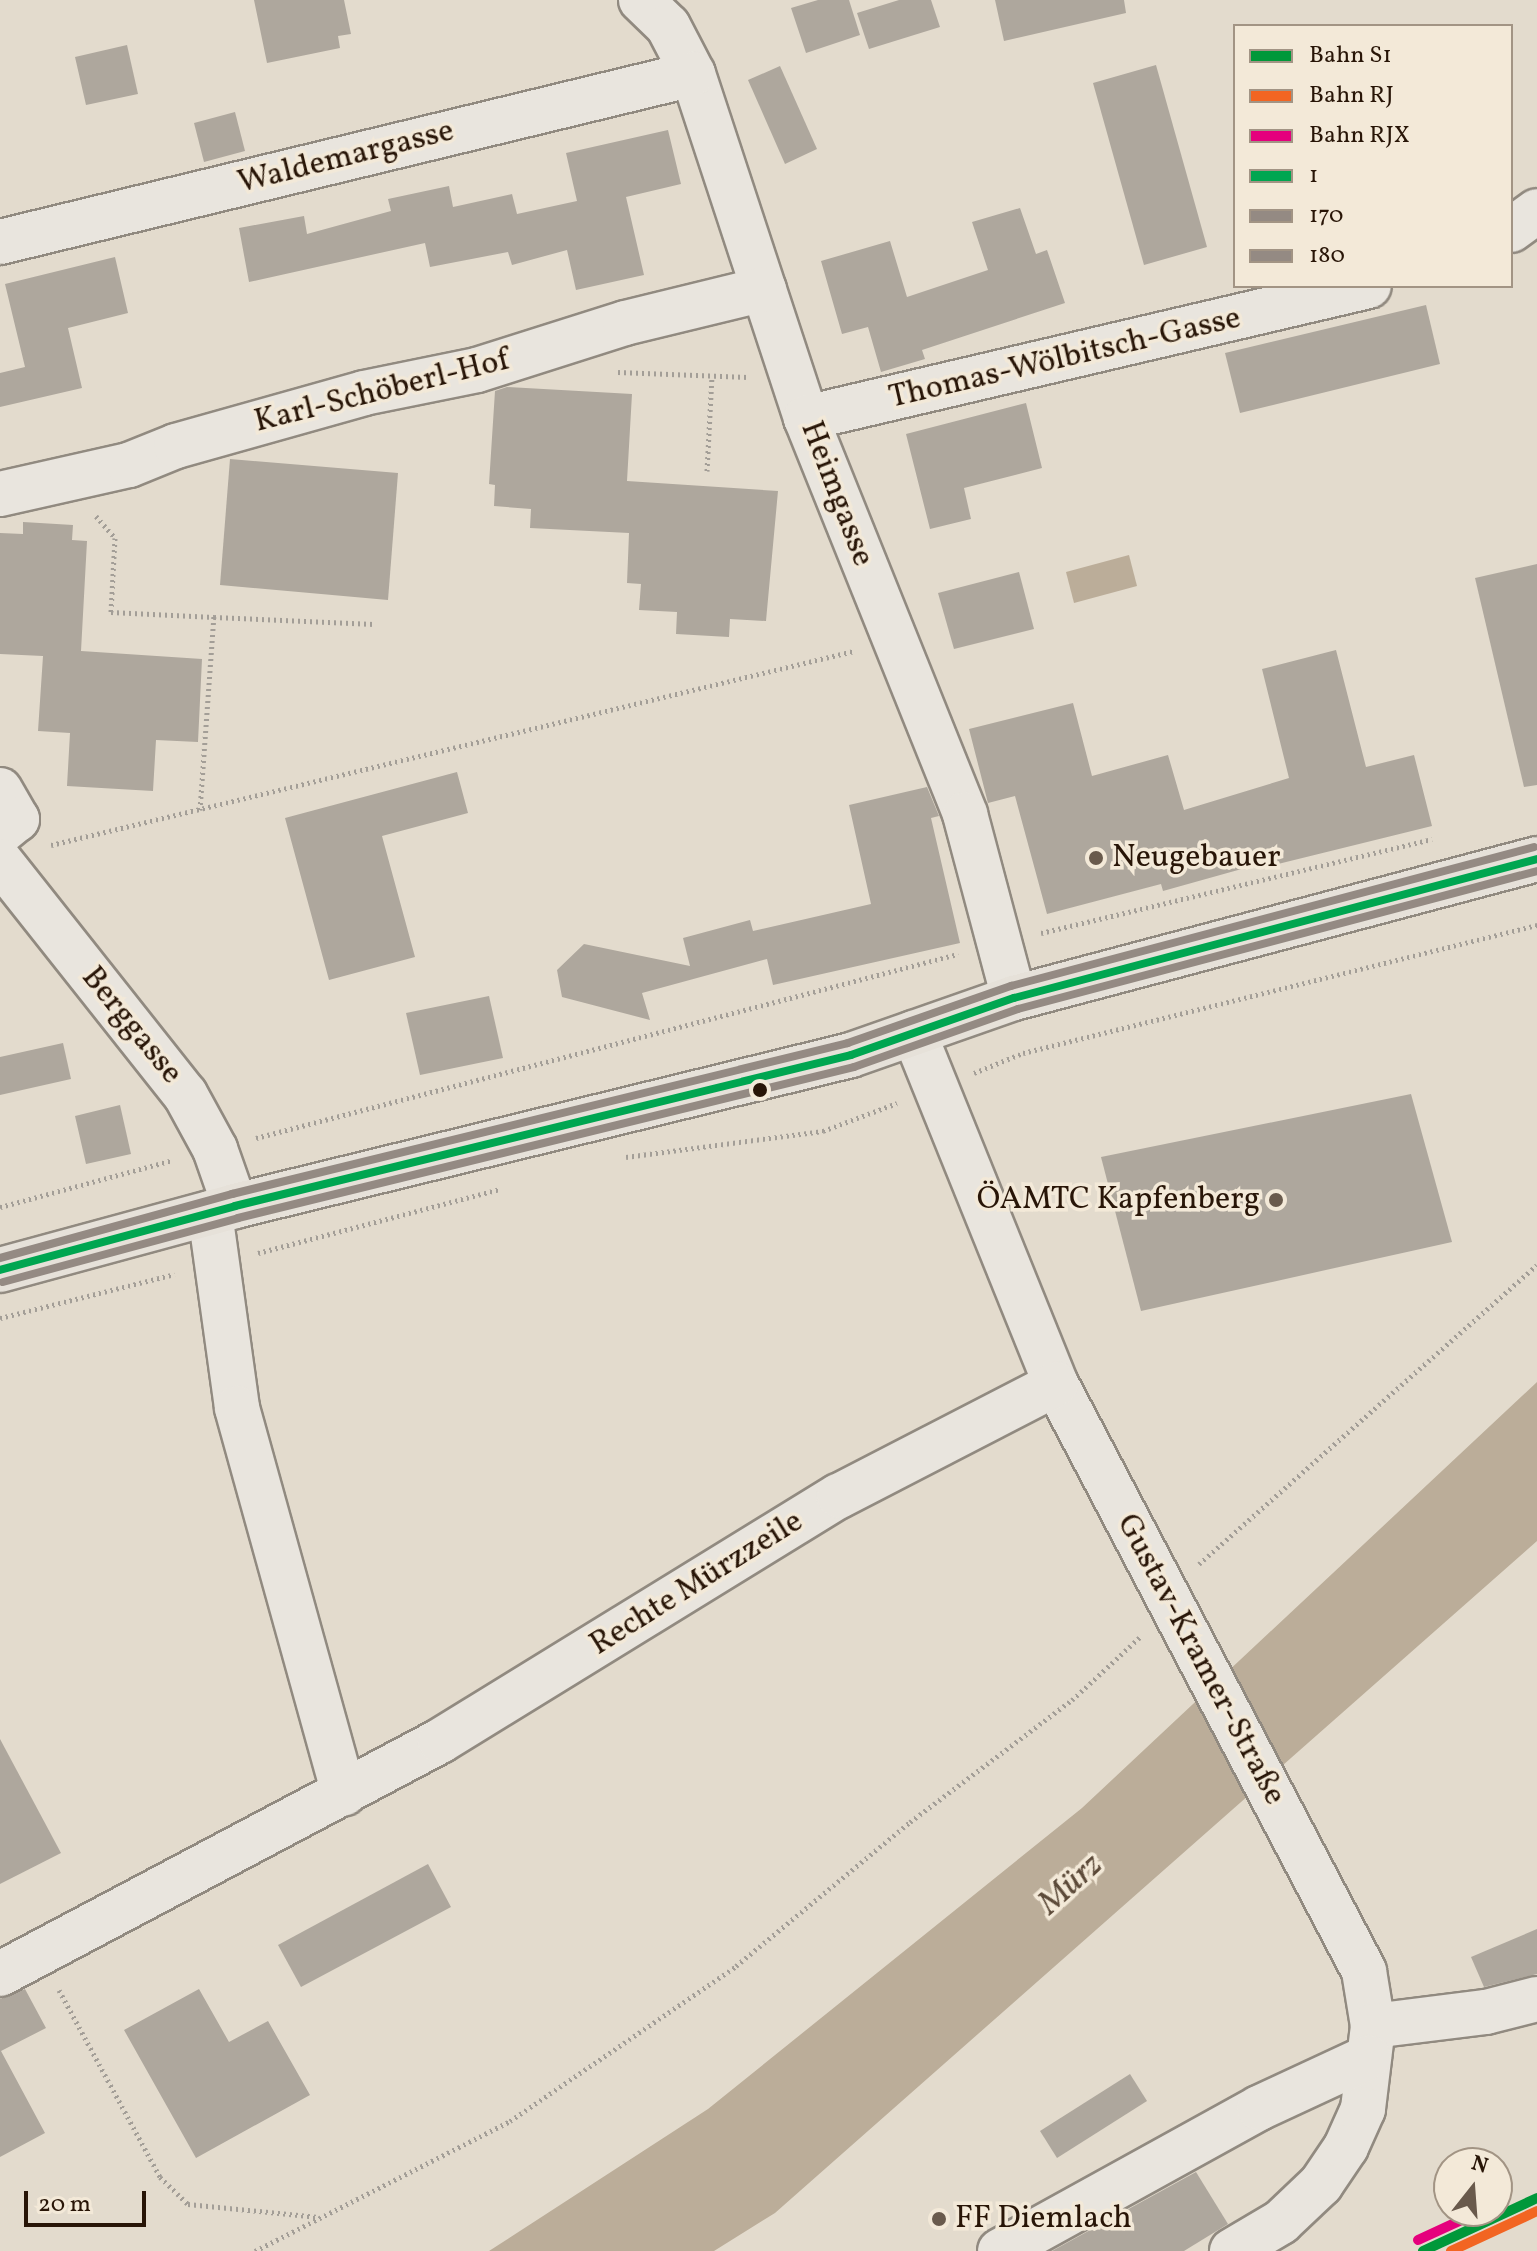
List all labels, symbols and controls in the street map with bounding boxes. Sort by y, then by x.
legend [1233,24,1513,288]
text: Bahn S1 [1309,39,1392,73]
text: Bahn RJ [1309,79,1394,113]
street label: Waldemargasse [234,113,458,203]
text: Bahn RJX [1309,119,1410,153]
text: 1 [1309,159,1318,193]
text: 170 [1309,199,1343,233]
text: 180 [1309,239,1345,273]
street label: Thomas-Wölbitsch-Gasse [885,300,1245,418]
street label: Karl-Schöberl-Hof [251,342,513,442]
street label: Heimgasse [791,416,881,572]
place label: Neugebauer [1112,839,1281,877]
marker: Neugebauer [1087,849,1105,867]
street label: Berggasse [72,960,190,1092]
unlabelled marker [752,1082,768,1098]
place label: ÖAMTC Kapfenberg [977,1181,1260,1219]
marker: ÖAMTC Kapfenberg [1267,1191,1285,1209]
street label: Rechte Mürzzeile [583,1503,811,1665]
street label: Gustav-Kramer-Straße [1107,1508,1293,1812]
water label: Mürz [1031,1846,1111,1924]
north arrow [1433,2147,1513,2227]
text: N [1467,2148,1492,2183]
scale bar [28,2175,150,2225]
text: 20 m [38,2188,91,2222]
place label: FF Diemlach [955,2200,1132,2238]
marker: FF Diemlach [930,2210,948,2228]

